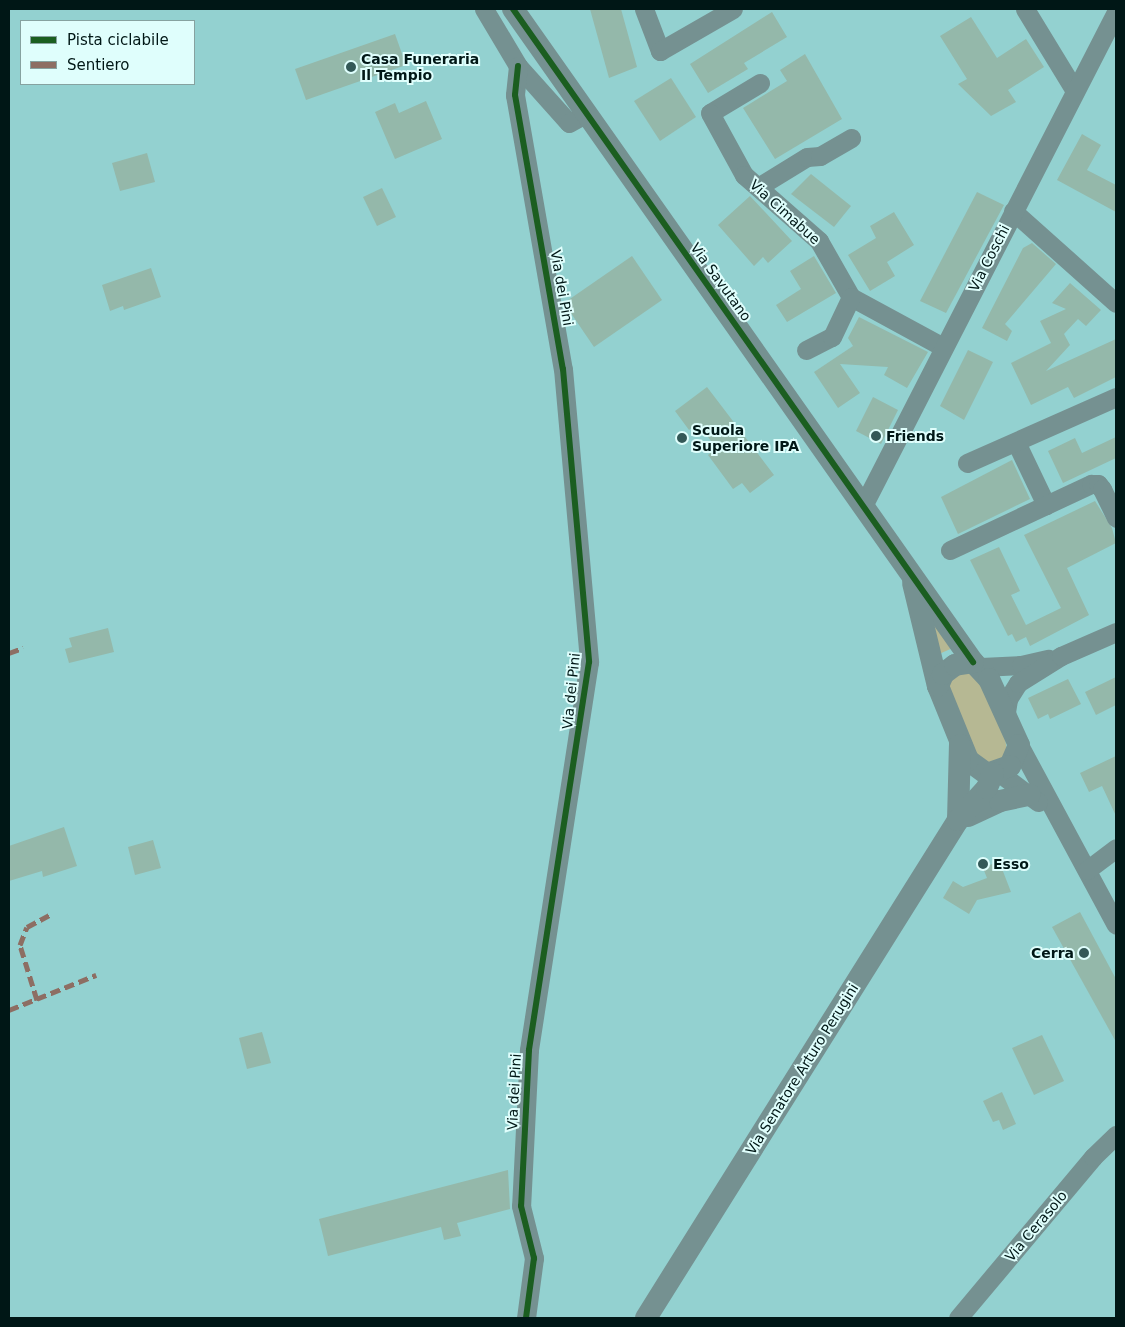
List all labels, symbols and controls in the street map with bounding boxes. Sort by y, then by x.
legend [20,20,195,85]
text: Pista ciclabile [67,31,169,49]
place label: Casa Funeraria Il Tempio [361,51,479,84]
text: Sentiero [67,56,130,74]
marker: Casa Funeraria Il Tempio [345,61,357,73]
street label: Via Cimabue [747,176,823,248]
street label: Via Coschi [965,222,1013,294]
street label: Via Savutano [687,240,755,324]
street label: Via dei Pini [547,249,577,327]
place label: Scuola Superiore IPA [692,422,799,454]
place label: Friends [886,428,944,444]
marker: Friends [870,430,882,442]
marker: Scuola Superiore IPA [676,432,688,444]
street label: Via dei Pini [559,652,583,730]
place label: Esso [993,856,1029,872]
marker: Esso [977,858,989,870]
place label: Cerra [1031,945,1074,961]
marker: Cerra [1078,947,1090,959]
street label: Via Senatore Arturo Perugini [742,980,862,1158]
street label: Via dei Pini [504,1053,524,1131]
street label: Via Cerasolo [1002,1187,1070,1265]

